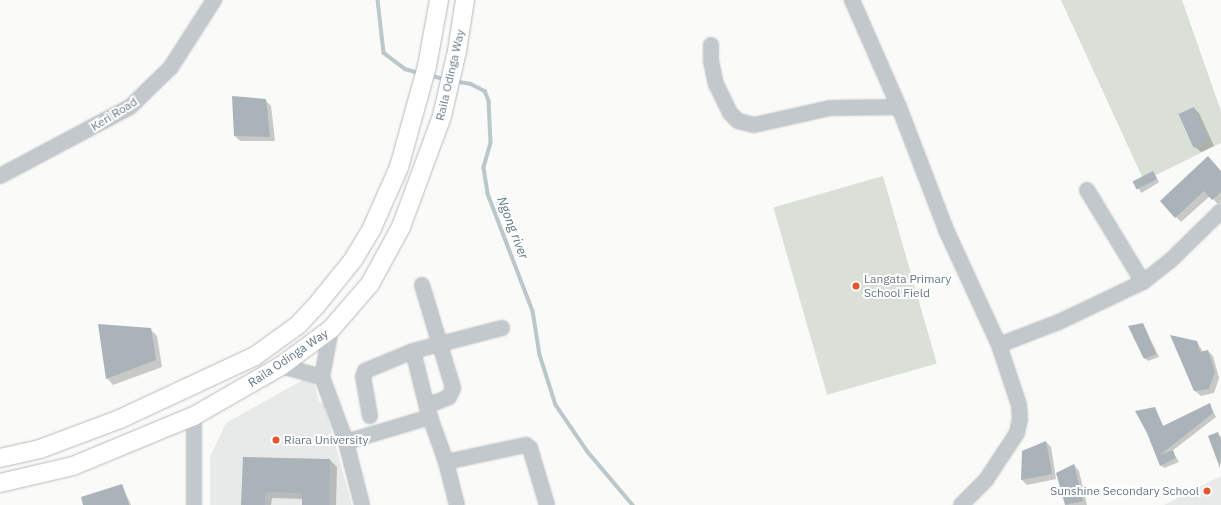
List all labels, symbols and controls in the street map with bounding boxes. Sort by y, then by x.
street label: Raila Odinga Way [433,28,467,122]
street label: Keri Road [88,94,140,134]
water label: Ngong river [493,195,531,261]
place label: Langata Primary School Field [864,272,951,300]
marker: Langata Primary School Field [851,281,861,291]
street label: Raila Odinga Way [245,326,331,390]
place label: Riara University [284,433,368,447]
marker: Riara University [271,435,281,445]
place label: Sunshine Secondary School [1050,484,1199,498]
marker: Sunshine Secondary School [1202,486,1212,496]

